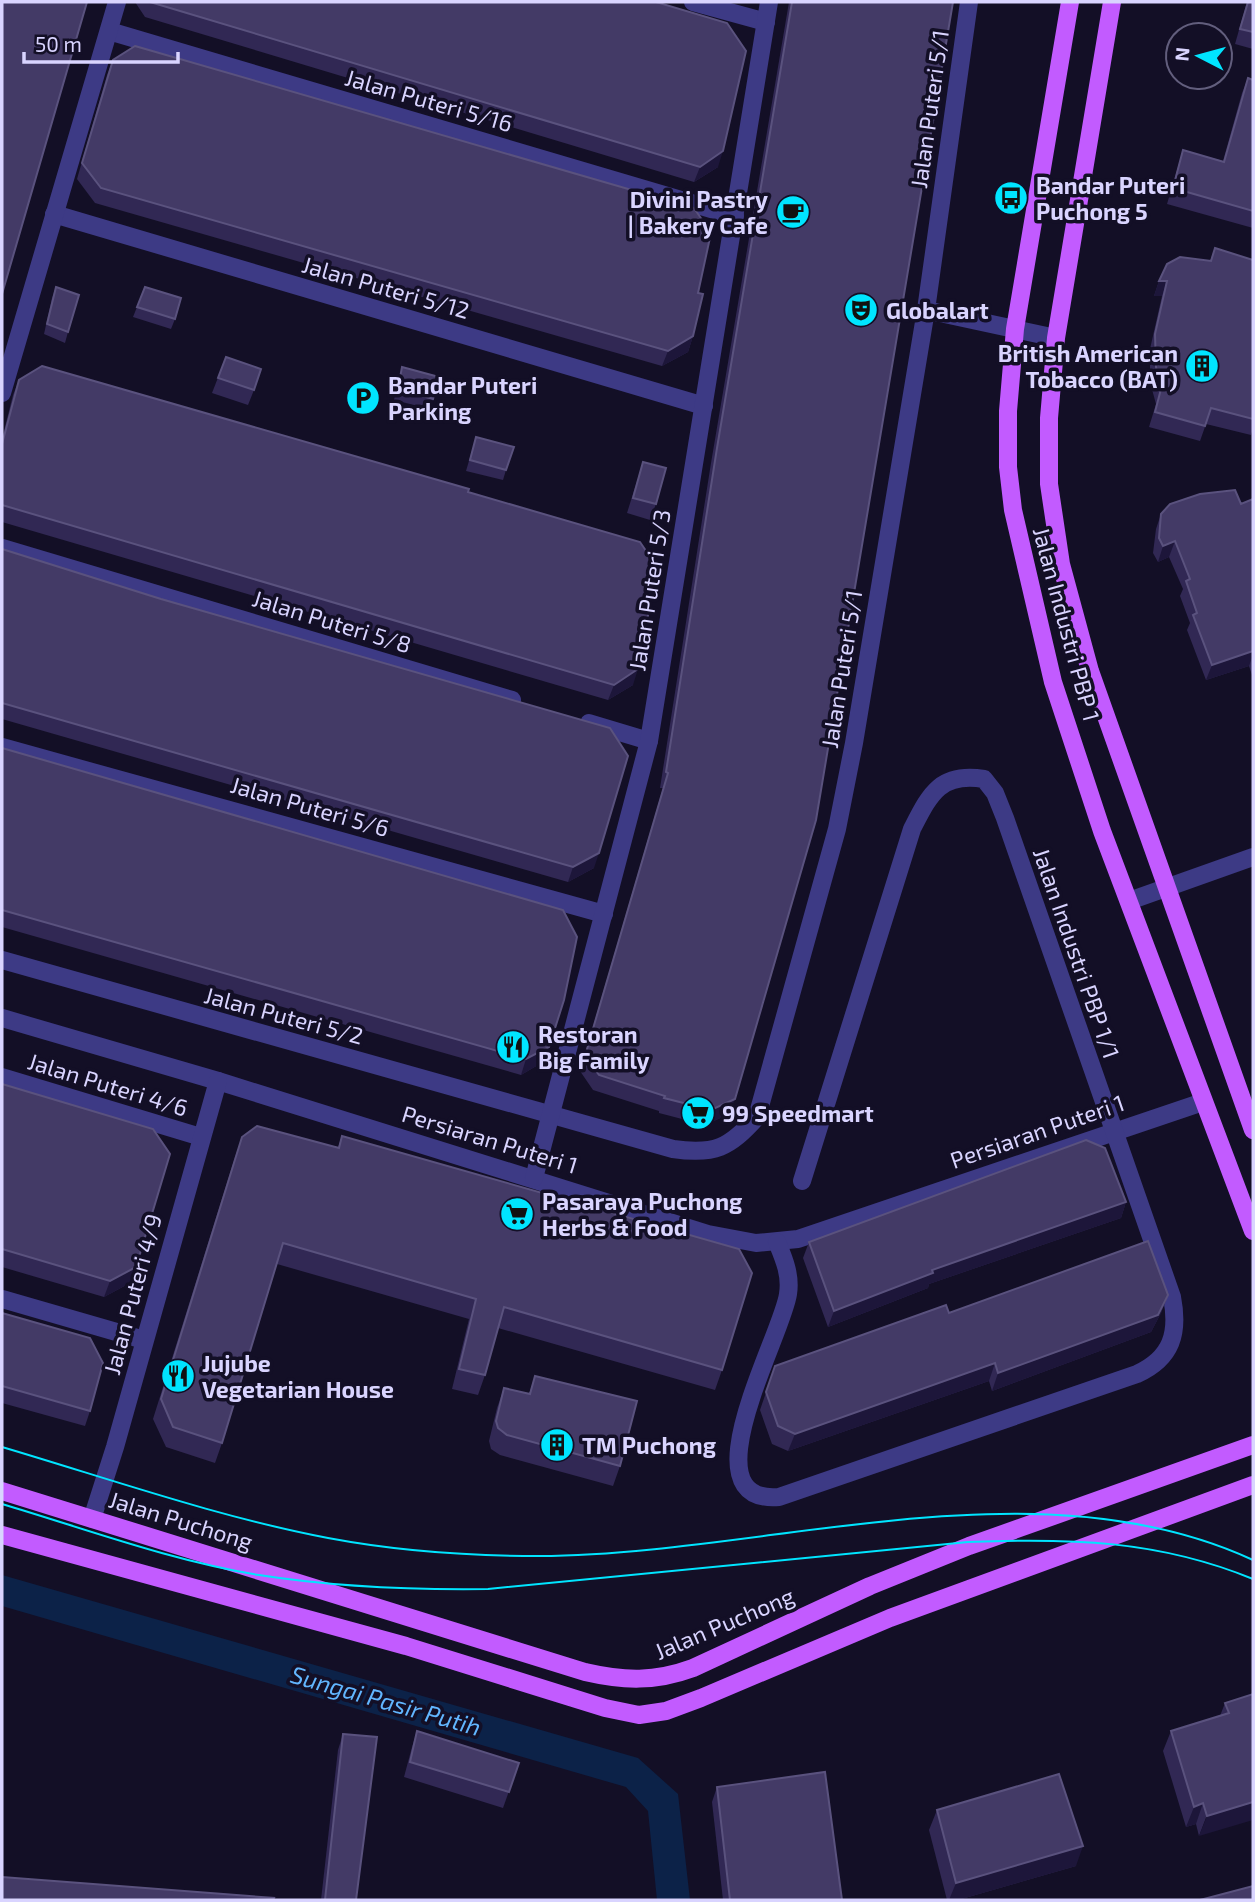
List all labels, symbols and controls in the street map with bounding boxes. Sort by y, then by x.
scale bar [24,21,178,65]
north arrow [1164,21,1234,91]
street label: Jalan Puteri 5/1 [904,28,954,190]
text: 50 m [35,31,82,56]
text: N [1169,46,1194,62]
street label: Jalan Puteri 5/16 [342,63,516,137]
place label: Bandar Puteri Puchong 5 [1036,171,1185,225]
bus stop icon: Bandar Puteri Puchong 5 [992,179,1030,217]
place label: Divini Pastry | Bakery Cafe [628,185,768,239]
cafe icon: Divini Pastry | Bakery Cafe [774,193,812,231]
street label: Jalan Puteri 5/12 [299,250,473,324]
theatre icon: Globalart [842,291,880,329]
place label: Globalart [886,296,989,324]
place label: British American Tobacco (BAT) [998,339,1178,393]
building icon: British American Tobacco (BAT) [1183,347,1221,385]
place label: Bandar Puteri Parking [388,371,537,425]
parking icon: Bandar Puteri Parking [344,379,382,417]
street label: Jalan Puteri 5/3 [622,507,676,673]
street label: Jalan Industri PBP 1 [1028,524,1106,724]
street label: Jalan Puteri 5/8 [249,584,415,658]
street label: Jalan Puteri 5/1 [815,588,867,750]
street label: Jalan Puteri 5/6 [227,770,393,842]
street label: Jalan Industri PBP 1/1 [1028,844,1126,1062]
street label: Jalan Puteri 5/2 [201,980,367,1050]
place label: Restoran Big Family [538,1020,649,1074]
restaurant icon: Restoran Big Family [494,1028,532,1066]
street label: Jalan Puteri 4/6 [25,1046,191,1122]
street label: Persiaran Puteri 1 [946,1088,1128,1174]
supermarket icon: 99 Speedmart [679,1094,717,1132]
street label: Persiaran Puteri 1 [399,1099,581,1179]
place label: 99 Speedmart [722,1099,874,1127]
place label: Pasaraya Puchong Herbs & Food [542,1187,743,1241]
supermarket icon: Pasaraya Puchong Herbs & Food [498,1195,536,1233]
street label: Jalan Puteri 4/9 [97,1210,167,1378]
place label: Jujube Vegetarian House [202,1349,394,1403]
restaurant icon: Jujube Vegetarian House [159,1357,197,1395]
building icon: TM Puchong [538,1426,576,1464]
place label: TM Puchong [582,1431,717,1459]
street label: Jalan Puchong [106,1485,256,1555]
street label: Jalan Puchong [650,1581,798,1665]
water label: Sungai Pasir Putih [288,1659,484,1741]

